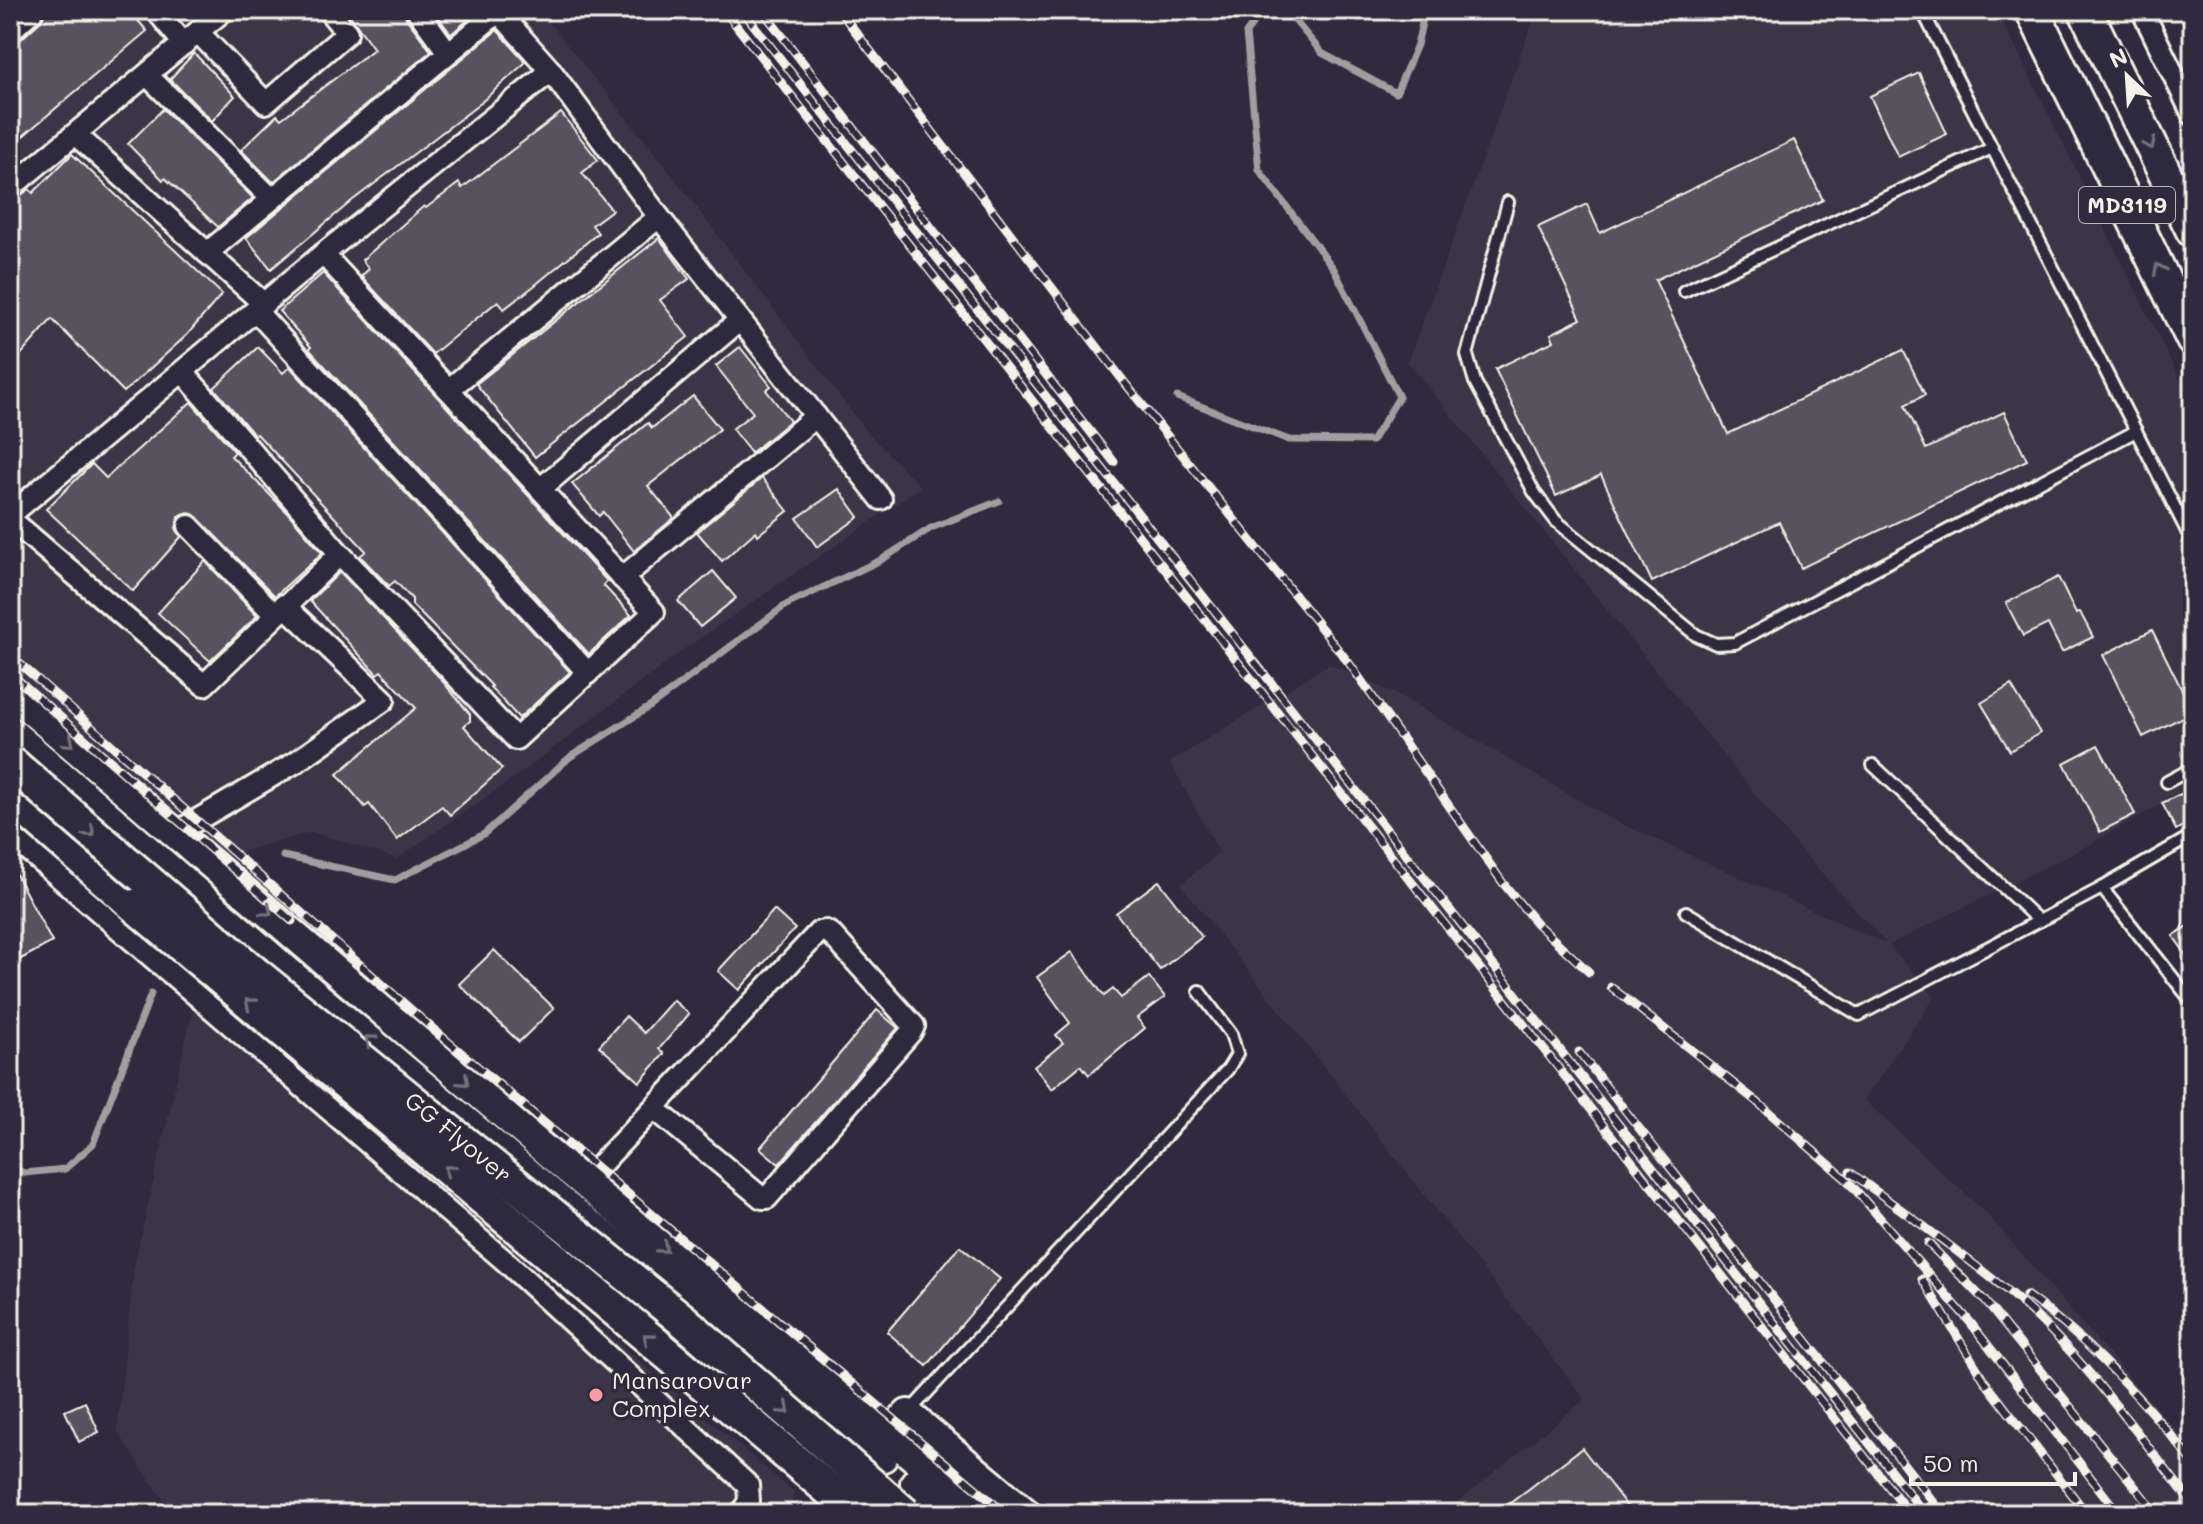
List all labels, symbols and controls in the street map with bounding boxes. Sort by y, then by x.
north arrow [2087,36,2167,116]
text: N [2105,41,2132,74]
one-way arrow [2141,136,2156,151]
road number: MD3119 [2079,187,2175,223]
one-way arrow [2153,263,2169,278]
one-way arrow [60,732,75,747]
one-way arrow [80,822,95,836]
one-way arrow [258,901,272,916]
one-way arrow [245,998,260,1013]
one-way arrow [364,1035,379,1050]
one-way arrow [455,1071,470,1085]
street label: GG Flyover [399,1084,519,1189]
one-way arrow [444,1165,459,1180]
one-way arrow [654,1238,668,1253]
one-way arrow [643,1333,657,1348]
place label: Mansarovar Complex [612,1364,752,1423]
marker: Mansarovar Complex [587,1386,605,1404]
one-way arrow [776,1399,790,1414]
scale bar [1911,1436,2075,1486]
text: 50 m [1923,1447,1979,1478]

